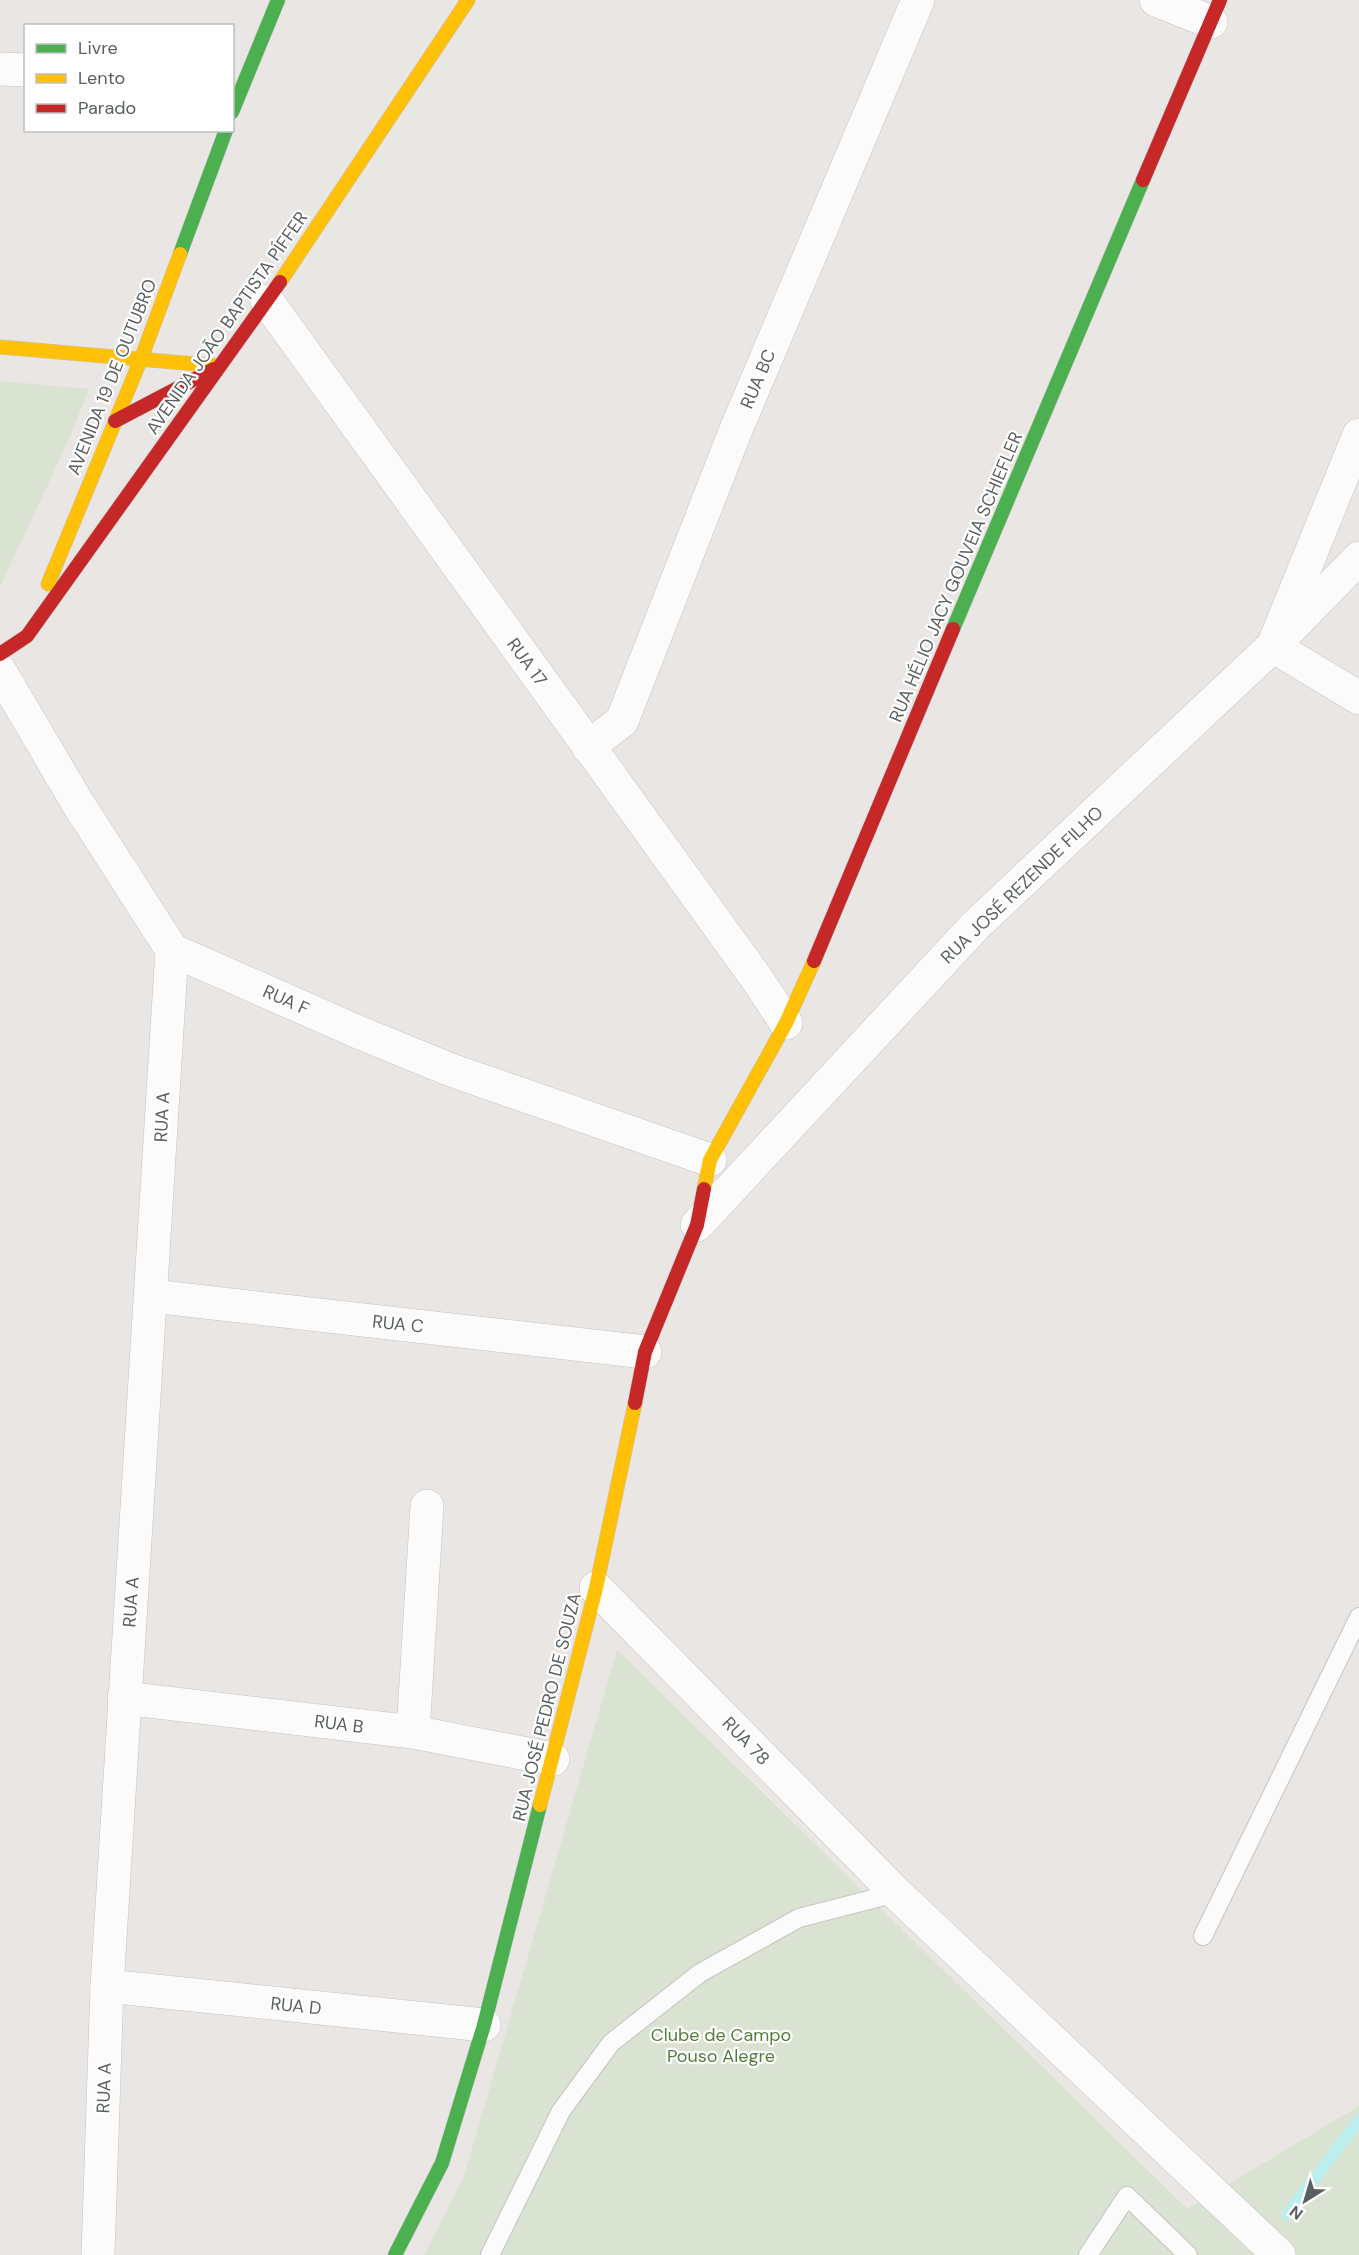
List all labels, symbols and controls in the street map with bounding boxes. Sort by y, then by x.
legend [24,24,234,132]
text: Livre [78,36,118,60]
text: Lento [78,66,125,90]
text: Parado [78,96,136,120]
street label: AVENIDA JOÃO BAPTISTA PÍFFER [141,207,313,439]
street label: AVENIDA 19 DE OUTUBRO [62,275,162,479]
street label: RUA BC [735,345,781,412]
street label: RUA HÉLIO JACY GOUVEIA SCHIEFLER [884,428,1028,726]
street label: RUA 17 [501,633,553,691]
street label: RUA JOSÉ REZENDE FILHO [936,801,1108,969]
street label: RUA F [259,979,313,1021]
street label: RUA A [149,1091,175,1143]
street label: RUA C [371,1309,425,1339]
street label: RUA A [117,1576,145,1628]
street label: RUA JOSÉ PEDRO DE SOUZA [507,1590,587,1824]
street label: RUA B [313,1709,365,1739]
street label: RUA 78 [717,1711,775,1771]
street label: RUA D [269,1991,323,2021]
park label: Clube de Campo Pouso Alegre [651,2023,791,2068]
street label: RUA A [91,2062,117,2114]
north arrow [1275,2171,1335,2231]
text: N [1285,2201,1307,2224]

